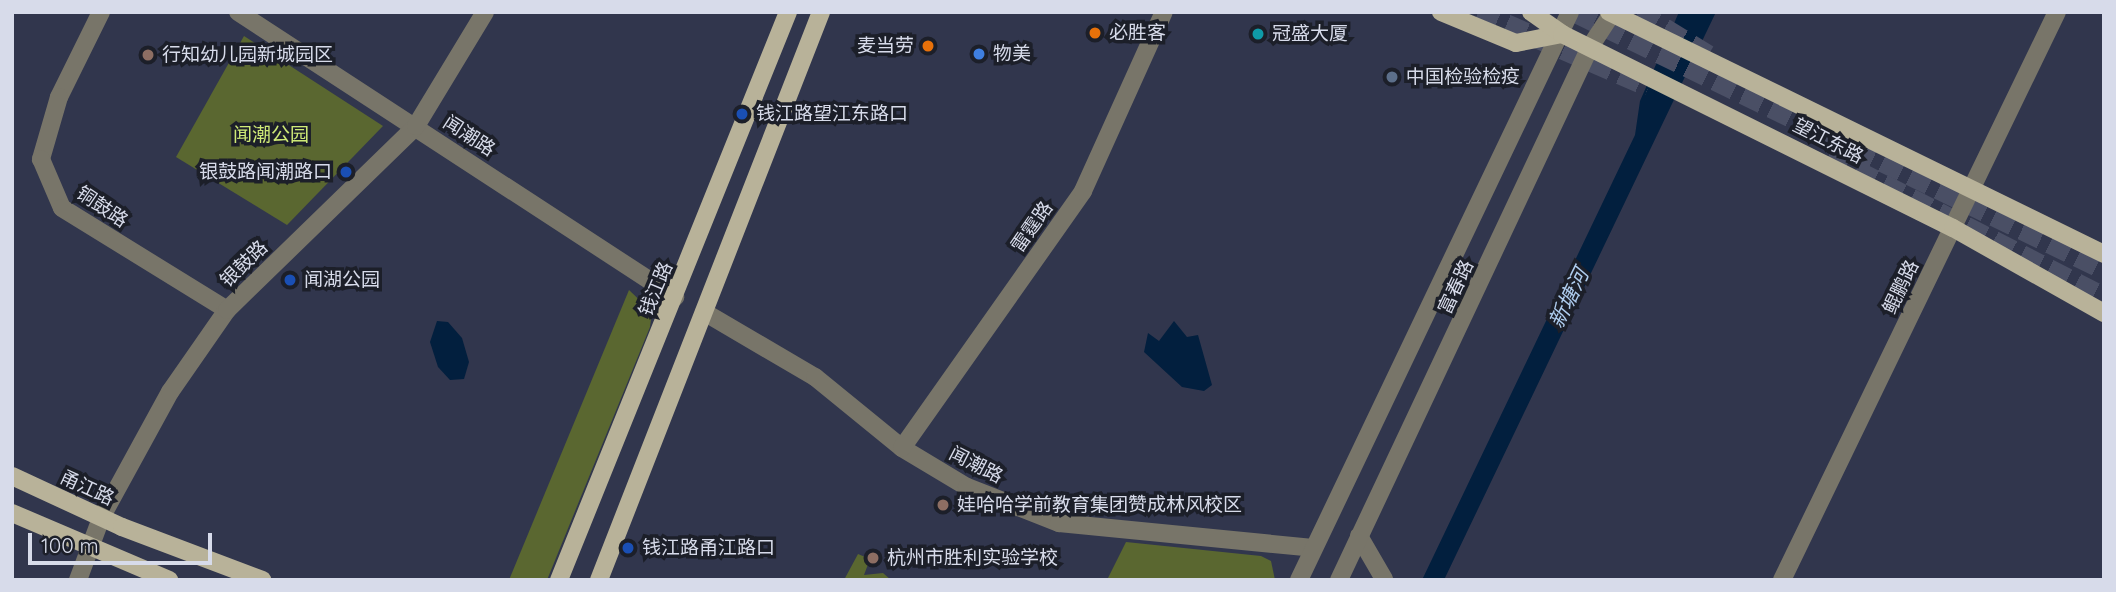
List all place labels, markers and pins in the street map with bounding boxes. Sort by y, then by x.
place label: 必胜客 [1109,22,1166,44]
place label: 冠盛大厦 [1272,23,1348,45]
marker: 必胜客 [1087,25,1103,41]
marker: 冠盛大厦 [1250,26,1266,42]
place label: 麦当劳 [857,35,914,57]
marker: 麦当劳 [920,38,936,54]
place label: 物美 [993,43,1031,65]
place label: 行知幼儿园新城园区 [162,44,333,66]
marker: 物美 [971,46,987,62]
marker: 行知幼儿园新城园区 [140,47,156,63]
place label: 中国检验检疫 [1406,66,1520,88]
marker: 中国检验检疫 [1384,69,1400,85]
place label: 钱江路望江东路口 [756,103,908,125]
marker: 钱江路望江东路口 [734,106,750,122]
place label: 银鼓路闻潮路口 [199,161,332,183]
marker: 银鼓路闻潮路口 [338,164,354,180]
place label: 闻湖公园 [304,269,380,291]
marker: 闻湖公园 [282,272,298,288]
place label: 娃哈哈学前教育集团赞成林风校区 [957,494,1242,516]
marker: 娃哈哈学前教育集团赞成林风校区 [935,497,951,513]
place label: 钱江路甬江路口 [642,537,775,559]
marker: 钱江路甬江路口 [620,540,636,556]
place label: 杭州市胜利实验学校 [887,547,1058,569]
marker: 杭州市胜利实验学校 [865,550,881,566]

